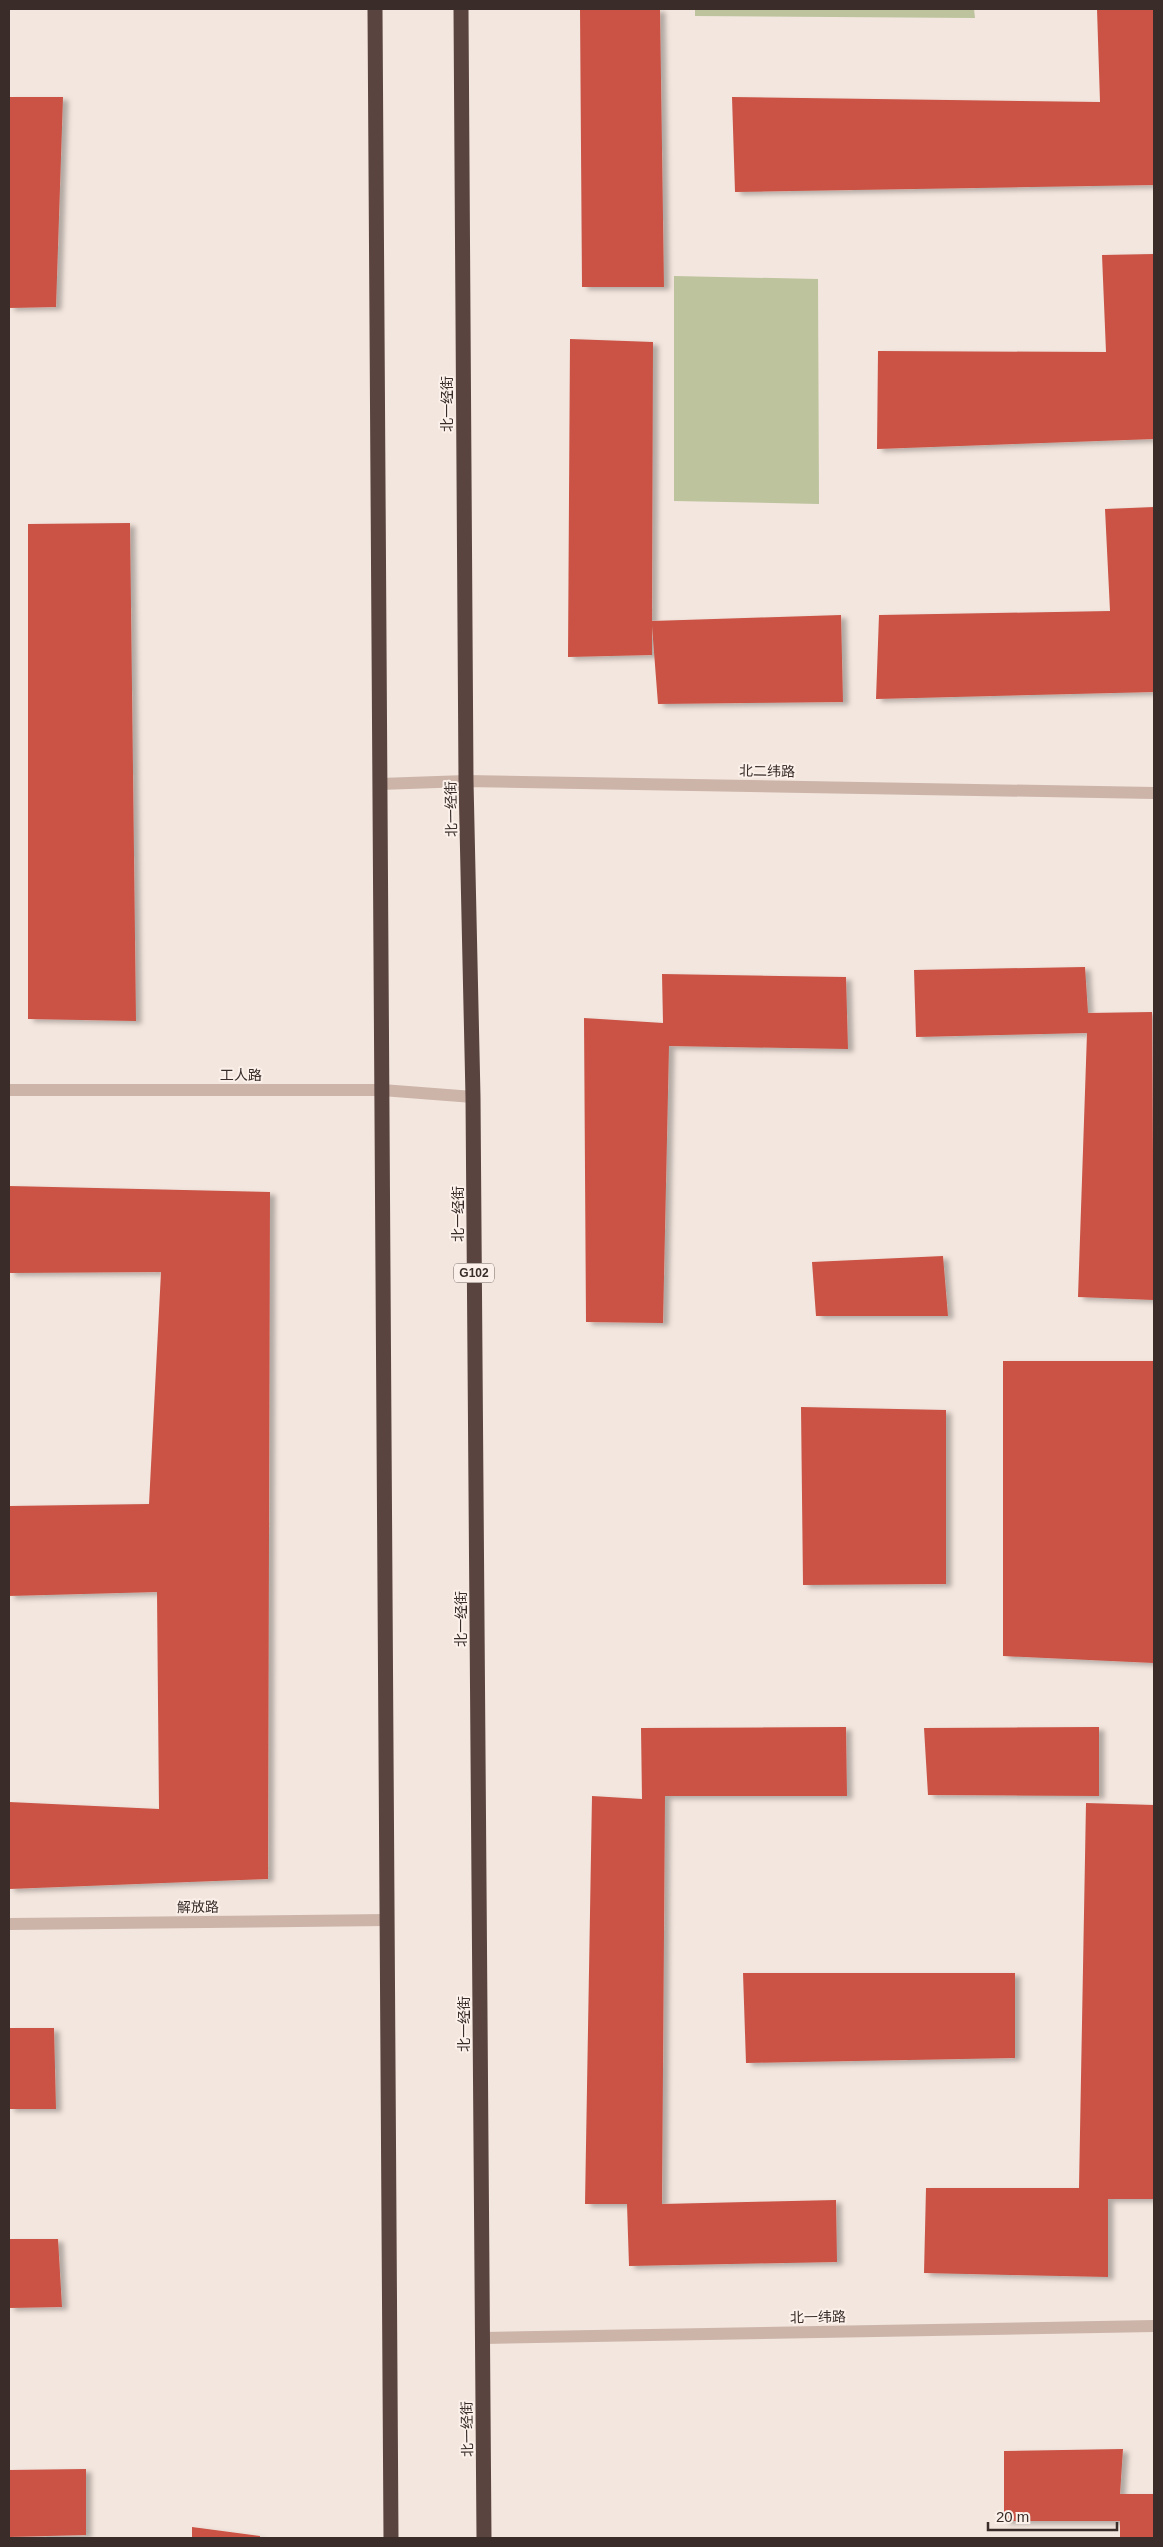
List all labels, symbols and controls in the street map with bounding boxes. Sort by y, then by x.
street label: 北一经街 [439,376,455,432]
street label: 北二纬路 [739,763,795,779]
street label: 北一经街 [443,781,459,837]
street label: 工人路 [220,1067,262,1083]
street label: 北一经街 [450,1186,466,1242]
road number: G102 [454,1264,494,1282]
street label: 北一经街 [453,1591,469,1647]
street label: 解放路 [177,1899,219,1915]
street label: 北一经街 [456,1996,472,2052]
street label: 北一纬路 [790,2309,846,2325]
street label: 北一经街 [459,2401,475,2457]
scale bar [988,2500,1117,2532]
text: 20 m [996,2508,1029,2525]

